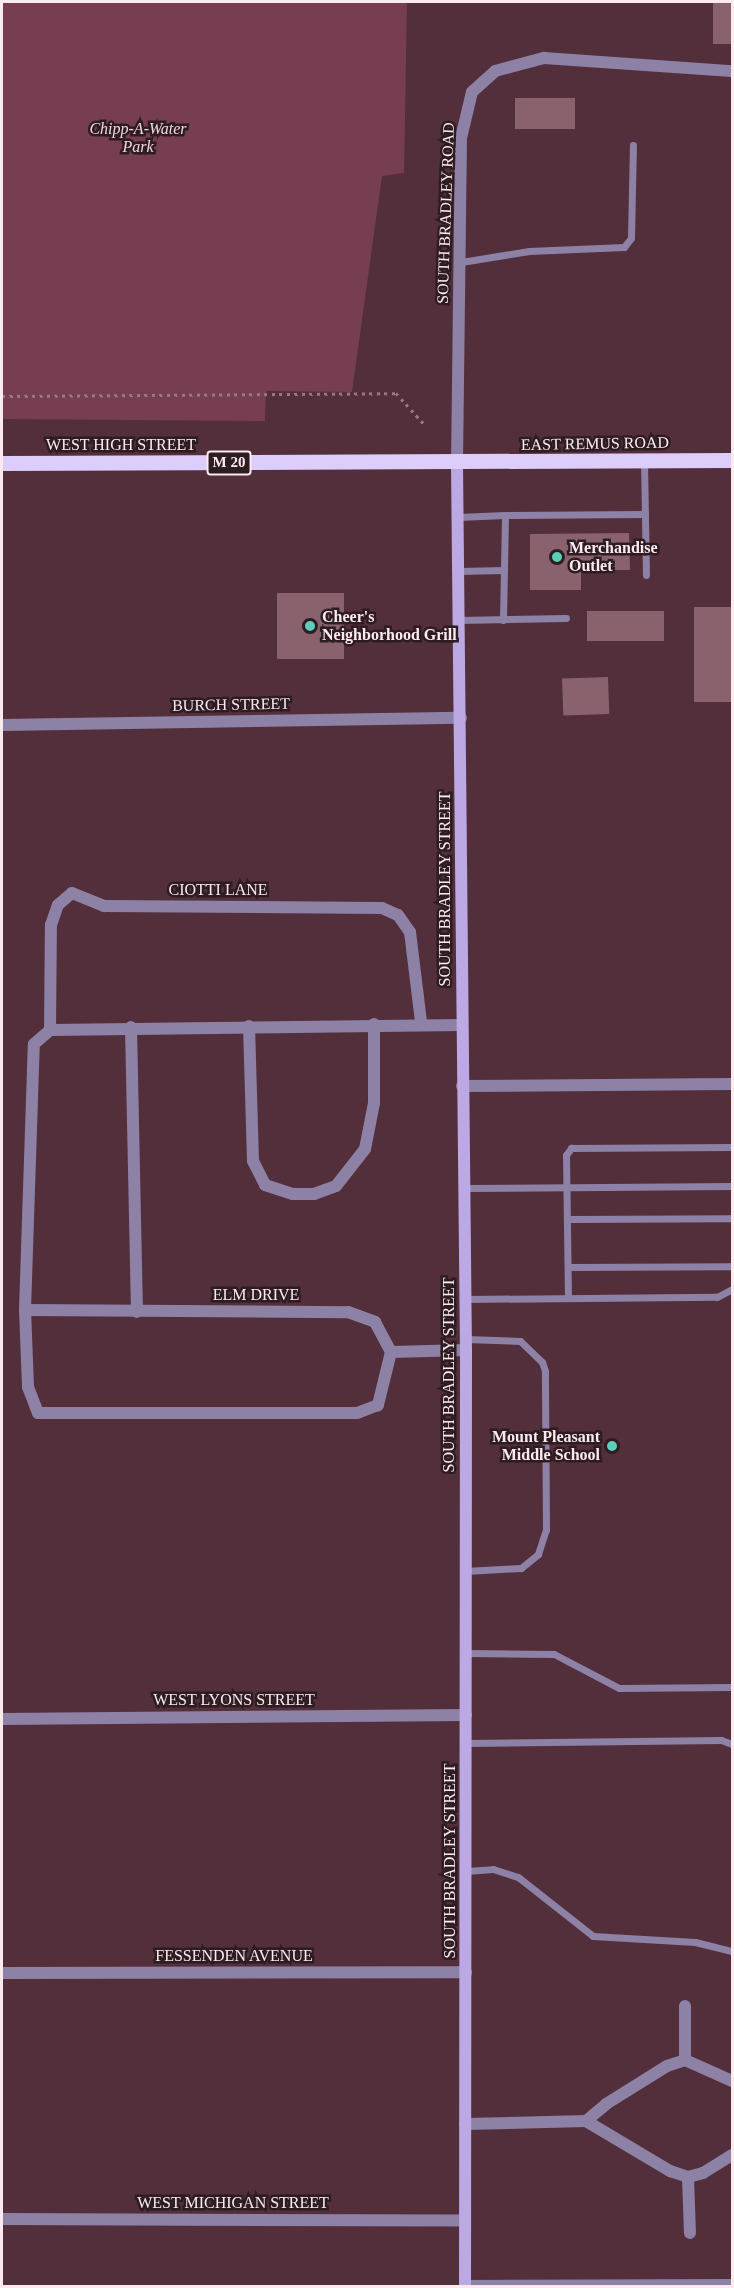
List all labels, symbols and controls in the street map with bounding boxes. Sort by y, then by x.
park label: Chipp-A-Water Park [89,119,187,157]
street label: SOUTH BRADLEY ROAD [433,122,459,304]
street label: EAST REMUS ROAD [521,433,669,455]
street label: WEST HIGH STREET [46,435,196,455]
road number: M 20 [206,451,252,475]
place label: Merchandise Outlet [569,538,658,576]
marker: Merchandise Outlet [550,550,564,564]
place label: Cheer's Neighborhood Grill [322,607,457,645]
marker: Cheer's Neighborhood Grill [303,619,317,633]
street label: BURCH STREET [172,694,290,716]
street label: SOUTH BRADLEY STREET [435,791,455,987]
street label: CIOTTI LANE [168,880,268,900]
street label: SOUTH BRADLEY STREET [439,1277,459,1473]
street label: ELM DRIVE [213,1285,299,1305]
place label: Mount Pleasant Middle School [492,1427,600,1465]
marker: Mount Pleasant Middle School [605,1439,619,1453]
street label: WEST LYONS STREET [153,1690,315,1710]
street label: SOUTH BRADLEY STREET [440,1763,460,1959]
street label: FESSENDEN AVENUE [155,1946,313,1966]
street label: WEST MICHIGAN STREET [137,2193,329,2213]

